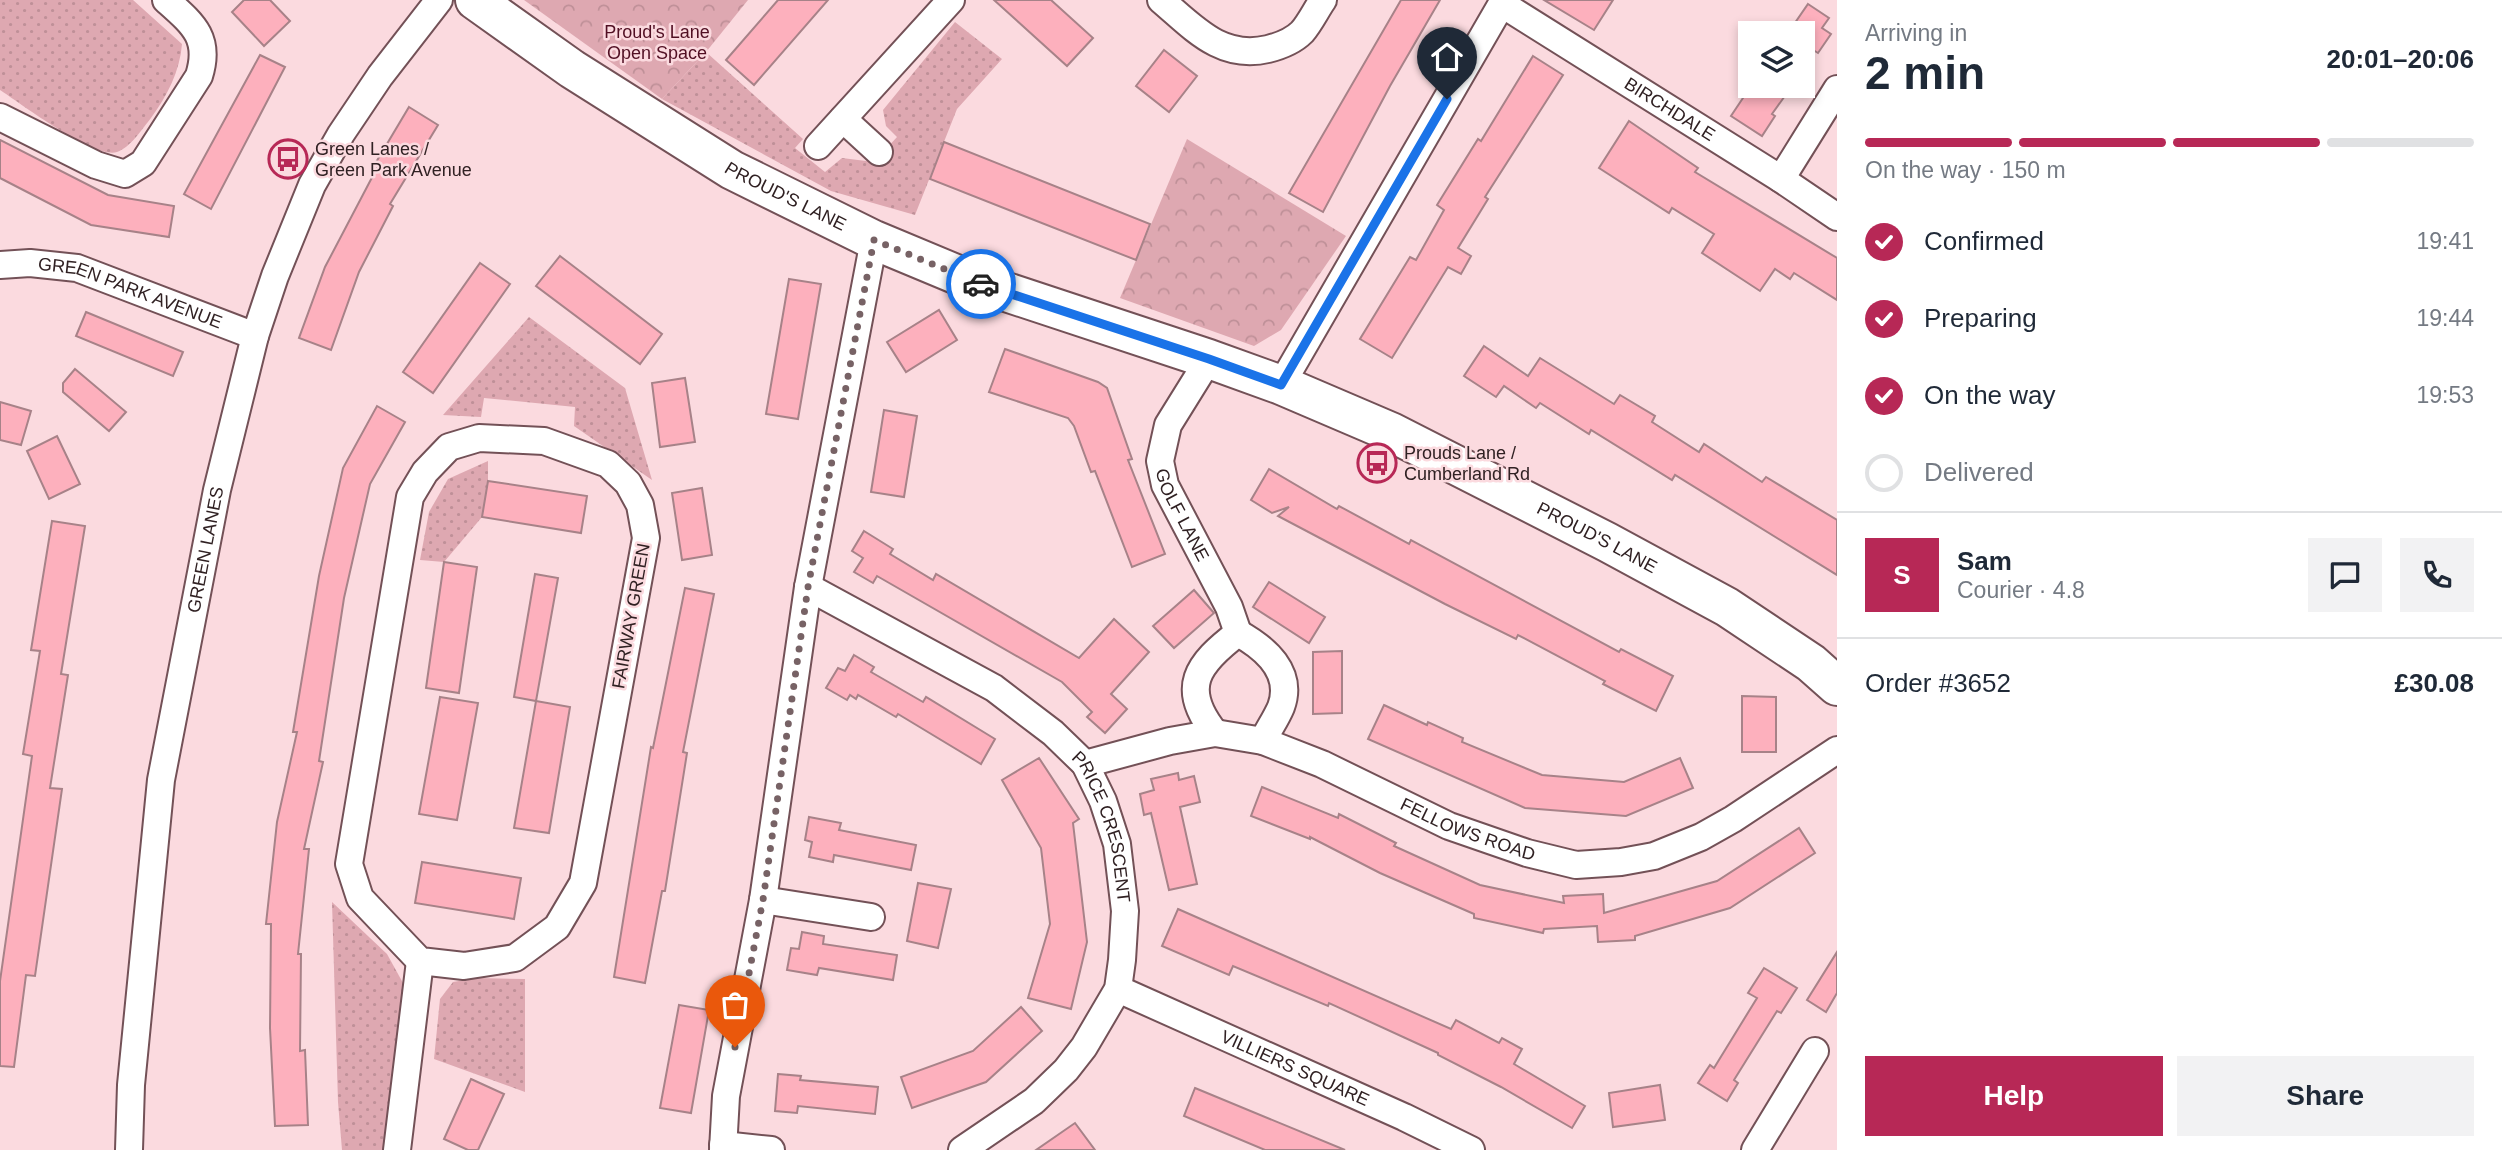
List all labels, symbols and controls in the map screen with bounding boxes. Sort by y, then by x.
text: Arriving in [1865,20,1967,46]
map controls [1738,21,1815,98]
button: layers [1738,21,1815,98]
park label: Proud's Lane Open Space [604,22,710,63]
pin [1417,27,1477,99]
icon: home [1428,38,1466,76]
text: 20:01–20:06 [2327,44,2474,74]
text: 2 min [1865,47,1985,99]
street label: BIRCHDALE [1621,73,1719,145]
bus stop icon: Green Lanes / Green Park Avenue [267,138,309,180]
place label: Green Lanes / Green Park Avenue [315,139,472,180]
text: On the way · 150 m [1865,157,2066,183]
street label: PROUD'S LANE [721,158,849,235]
icon: check [1865,223,1903,261]
text: Confirmed [1924,226,2044,256]
text: 19:41 [2416,228,2474,254]
courier [946,249,1016,319]
street label: GREEN PARK AVENUE [37,254,225,332]
icon: car [962,265,1000,303]
icon: check [1865,300,1903,338]
text: Preparing [1924,303,2037,333]
text: 19:44 [2416,305,2474,331]
icon: check [1865,377,1903,415]
text: On the way [1924,380,2056,410]
text: 19:53 [2416,382,2474,408]
bus stop icon: Prouds Lane / Cumberland Rd [1356,442,1398,484]
place label: Prouds Lane / Cumberland Rd [1404,443,1530,484]
text: Delivered [1924,457,2034,487]
street label: GOLF LANE [1152,467,1213,564]
street label: GREEN LANES [183,485,227,615]
street label: PROUD'S LANE [1534,498,1660,577]
button: chat [2308,538,2382,612]
button: phone [2400,538,2474,612]
street label: FAIRWAY GREEN [608,542,654,690]
text: Sam [1957,546,2012,576]
text: S [1893,560,1911,590]
text: Courier · 4.8 [1957,577,2085,603]
text: Order #3652 [1865,668,2011,698]
text: £30.08 [2394,668,2474,698]
street label: PRICE CRESCENT [1068,747,1134,904]
street label: FELLOWS ROAD [1397,794,1537,865]
pin [705,975,765,1047]
icon: bag [716,986,754,1024]
street label: VILLIERS SQUARE [1218,1026,1372,1110]
button: Help [1865,1056,2163,1136]
button: Share [2177,1056,2474,1136]

